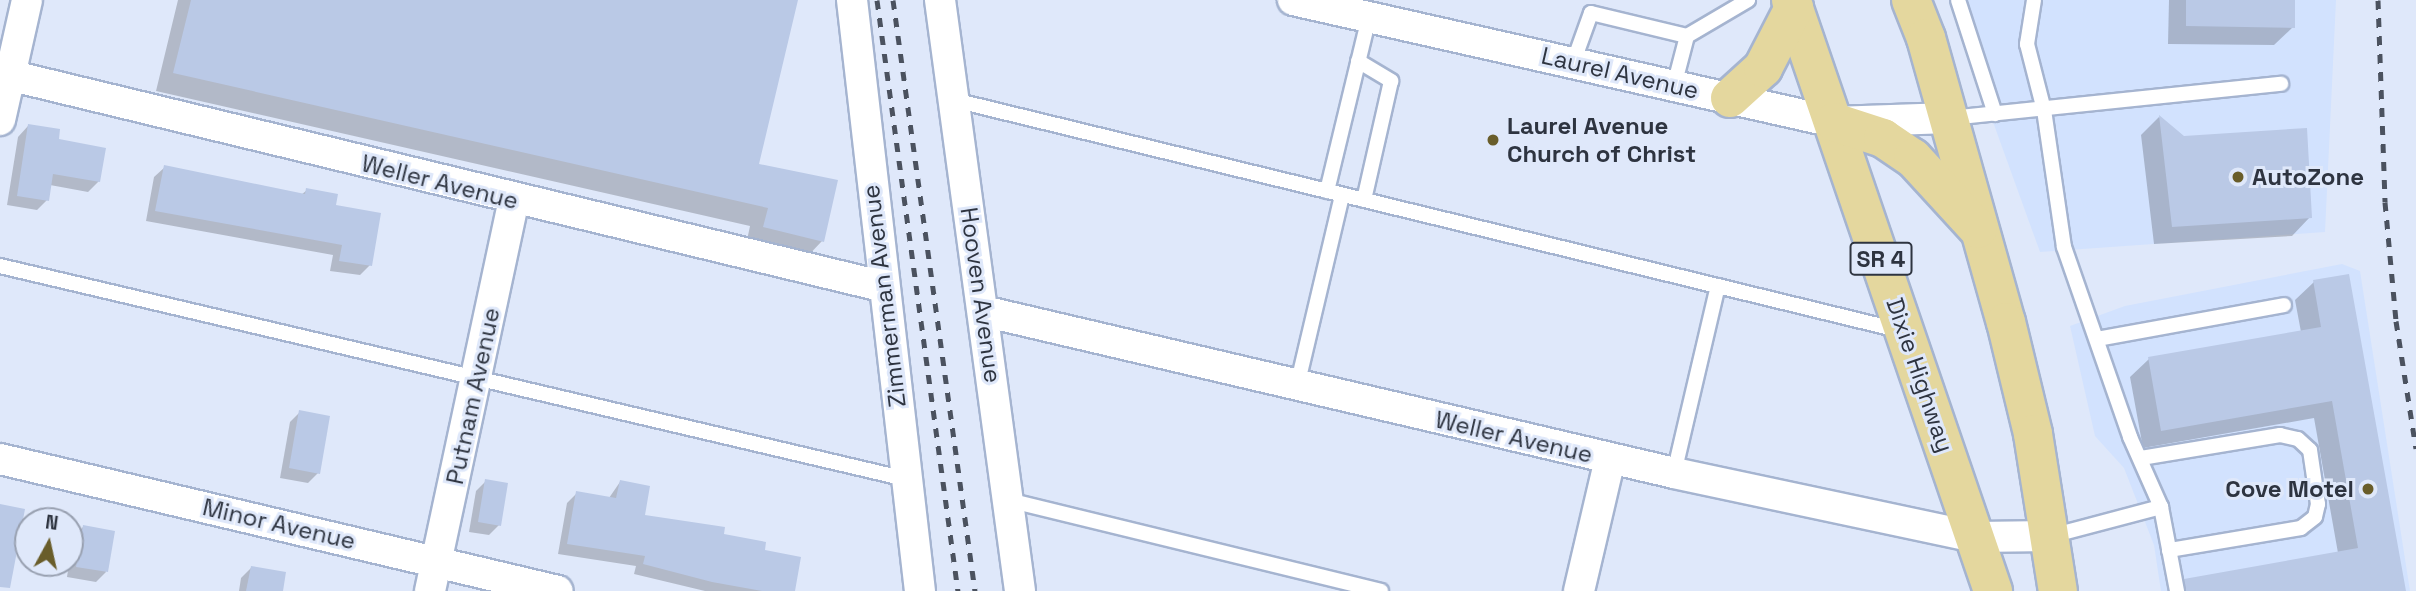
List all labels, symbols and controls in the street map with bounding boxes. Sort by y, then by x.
street label: Laurel Avenue [1538,41,1702,105]
place label: Laurel Avenue Church of Christ [1507,112,1696,168]
marker: Laurel Avenue Church of Christ [1485,132,1501,148]
street label: Weller Avenue [358,149,522,215]
place label: AutoZone [2252,163,2364,191]
marker: AutoZone [2230,169,2246,185]
street label: Zimmerman Avenue [856,183,912,409]
street label: Hooven Avenue [954,205,1008,385]
road number: SR 4 [1850,240,1912,278]
street label: Dixie Highway [1880,294,1960,456]
street label: Putnam Avenue [440,305,506,487]
street label: Weller Avenue [1432,405,1596,469]
place label: Cove Motel [2225,475,2354,503]
marker: Cove Motel [2360,481,2376,497]
street label: Minor Avenue [200,492,358,556]
north arrow [14,507,84,577]
text: N [44,509,60,536]

